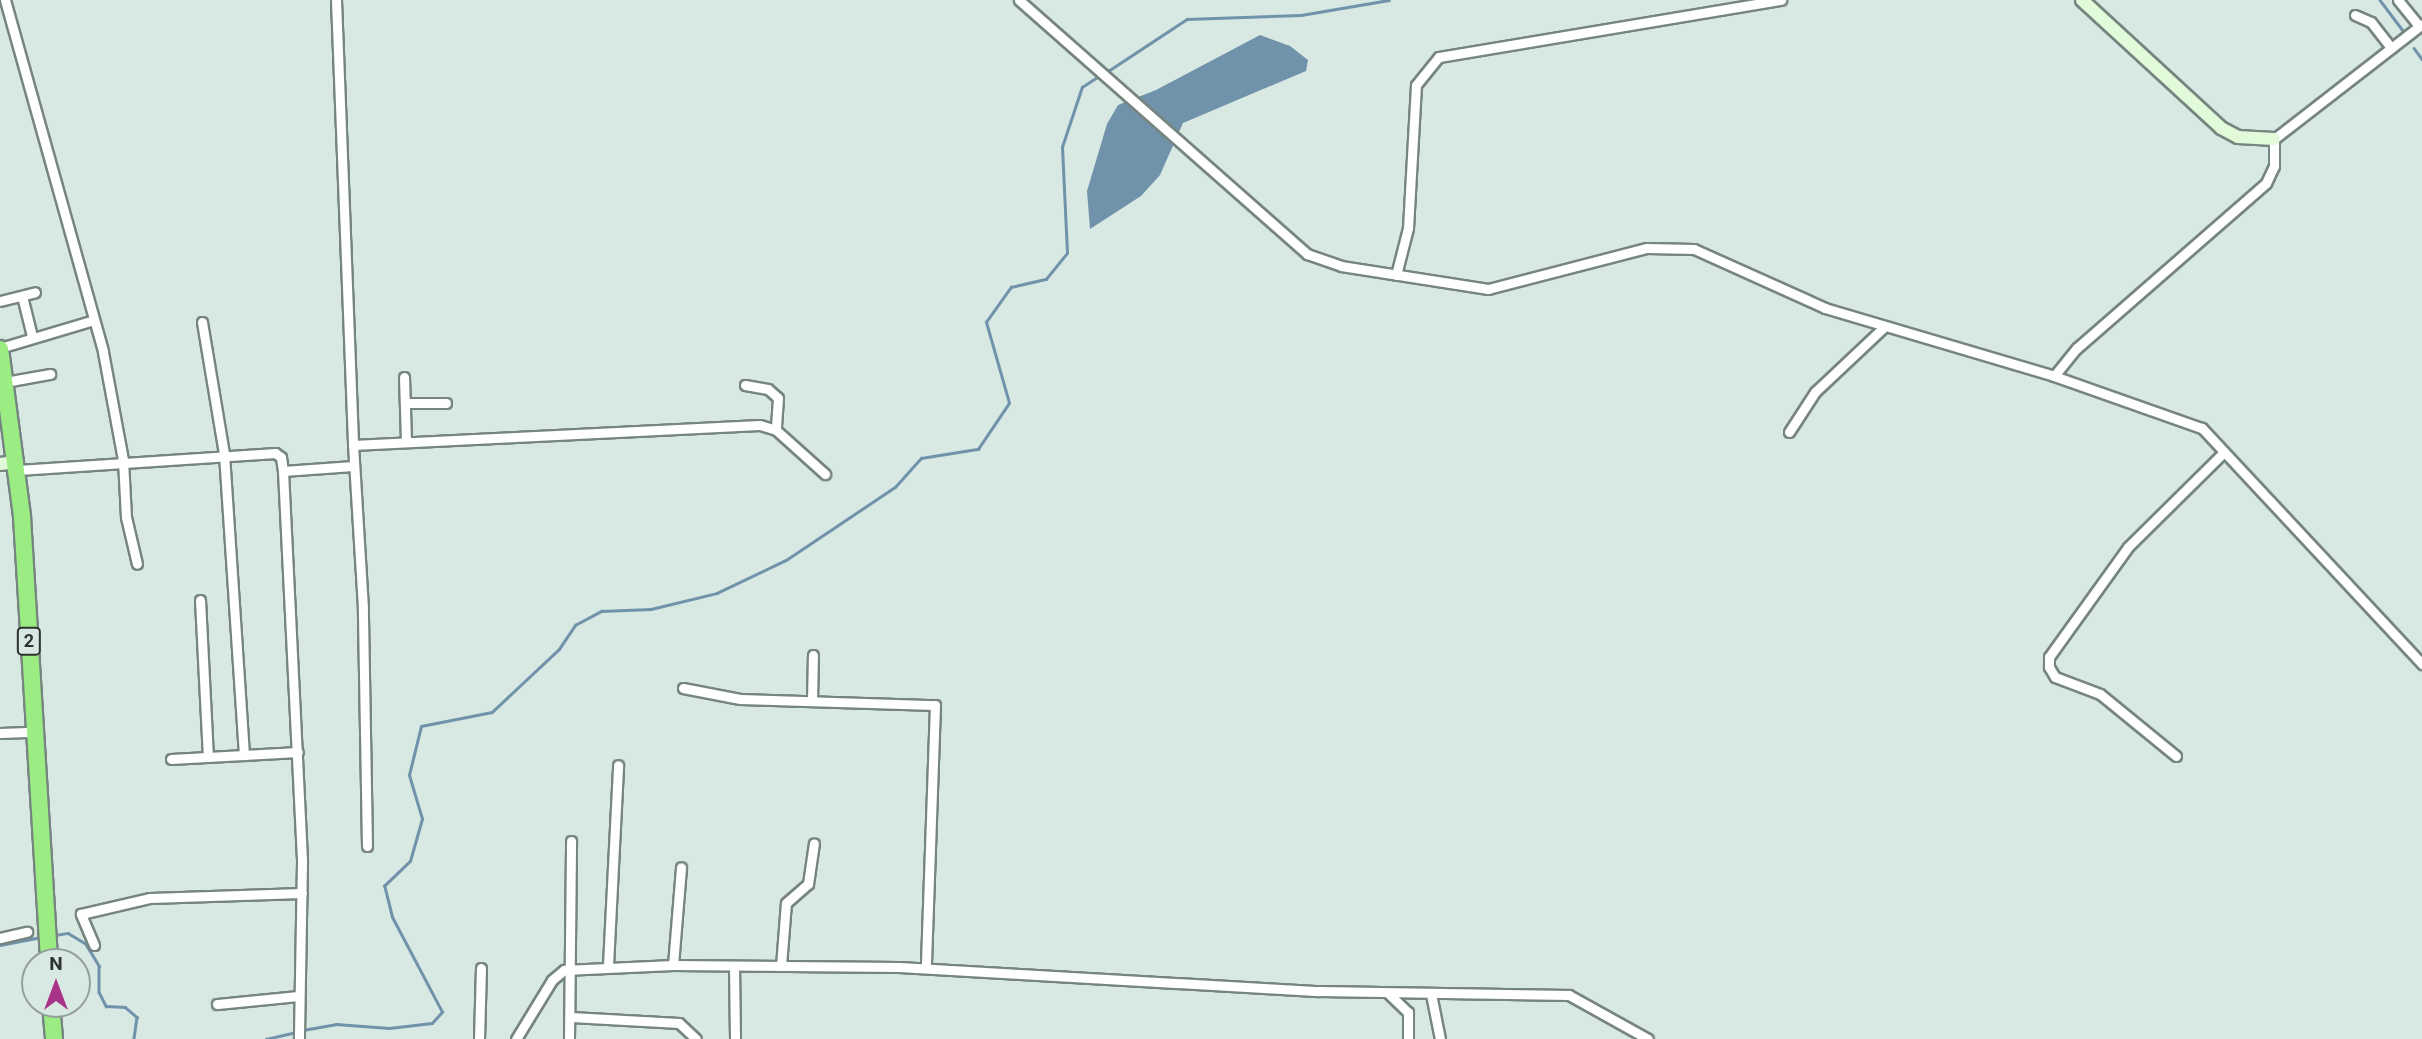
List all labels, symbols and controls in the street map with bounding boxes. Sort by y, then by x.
road number: 2 [17,626,41,656]
north arrow [21,948,91,1018]
text: N [49,952,63,975]

